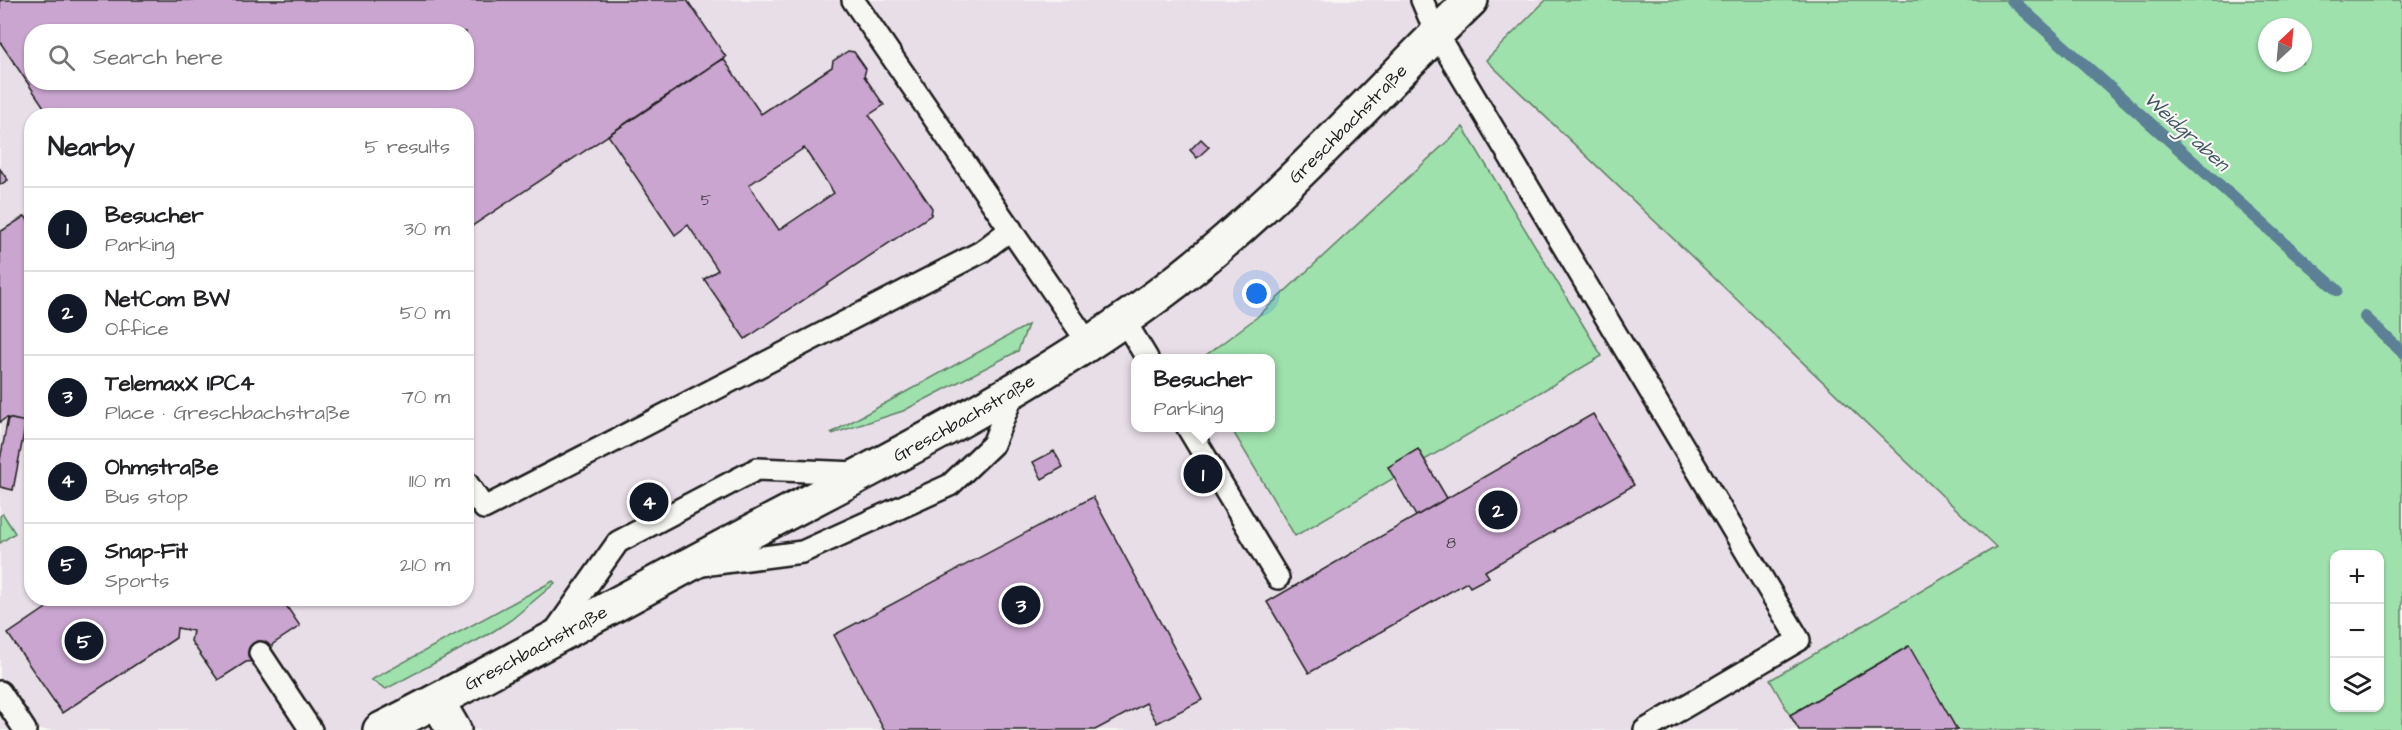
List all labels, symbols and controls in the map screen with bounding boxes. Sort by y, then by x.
north arrow [2258,18,2312,72]
search box [24,24,474,90]
icon: search [45,41,78,74]
text: Search here [93,42,223,73]
street label: Greschbachstraße [1283,59,1413,189]
water label: Weidgraben [2137,86,2237,180]
text: Nearby [48,129,135,165]
text: 5 results [365,133,450,161]
house number: 5 [701,190,712,211]
text: Besucher [105,200,204,231]
text: 1 [66,215,69,243]
text: 30 m [404,215,450,243]
text: Parking [105,231,175,259]
your location [1242,279,1271,308]
text: NetCom BW [105,284,230,315]
text: 2 [62,299,73,327]
text: 50 m [400,299,450,327]
text: Office [105,315,169,343]
popup [1131,354,1275,432]
text: Besucher [1154,364,1252,395]
text: TelemaxX IPC4 [105,368,255,399]
street label: Greschbachstraße [889,368,1040,468]
text: 3 [62,383,73,411]
text: 70 m [402,383,450,411]
text: Parking [1154,395,1223,423]
text: Place · Greschbachstraße [105,399,350,427]
text: Ohmstraße [105,452,219,483]
pin: 1 [1184,452,1222,496]
text: 4 [61,467,74,495]
text: 110 m [409,467,450,495]
pin: 4 [630,480,668,524]
text: Bus stop [105,483,188,511]
pin: 2 [1478,488,1518,532]
house number: 8 [1446,533,1456,554]
text: Snap-Fit [105,536,188,567]
map controls [2330,550,2384,712]
button: + [2330,550,2384,604]
text: 5 [60,551,75,579]
text: 210 m [400,551,450,579]
text: Sports [105,567,169,595]
pin: 3 [1002,582,1040,628]
street label: Greschbachstraße [460,599,612,697]
button: − [2330,604,2384,658]
pin: 5 [64,618,104,664]
button: layers [2330,658,2384,712]

